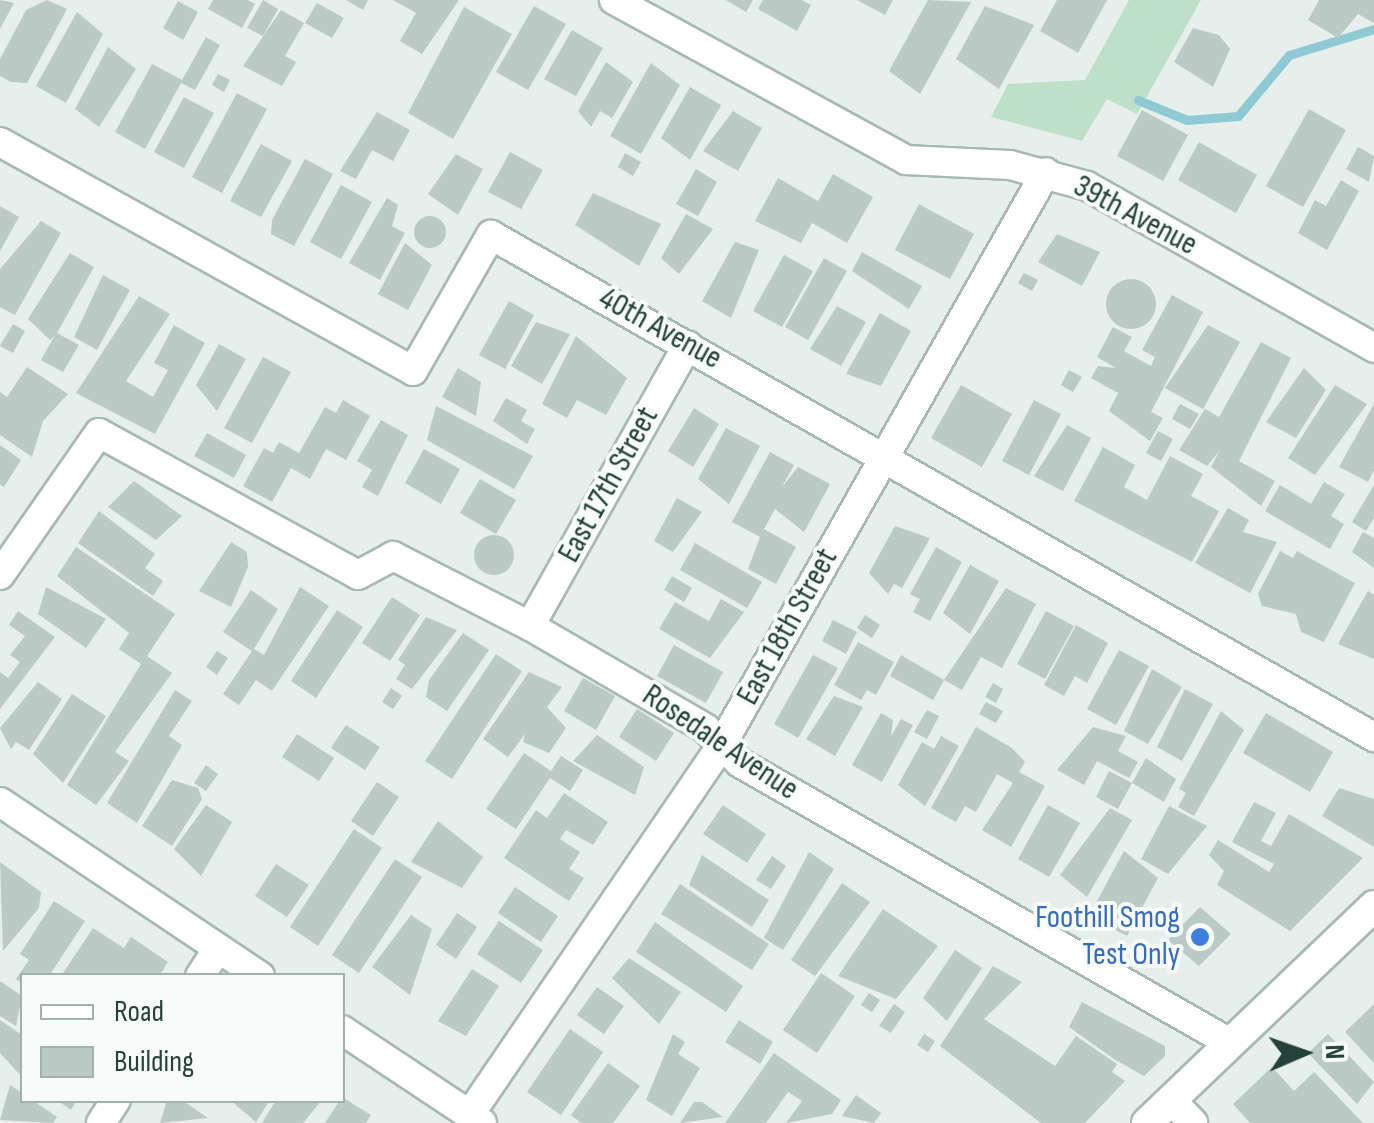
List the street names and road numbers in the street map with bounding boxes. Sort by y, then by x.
street label: 39th Avenue [1067,167,1203,265]
street label: 40th Avenue [592,280,728,378]
street label: East 17th Street [551,401,667,569]
street label: East 18th Street [729,542,847,712]
street label: Rosedale Avenue [635,677,805,809]

